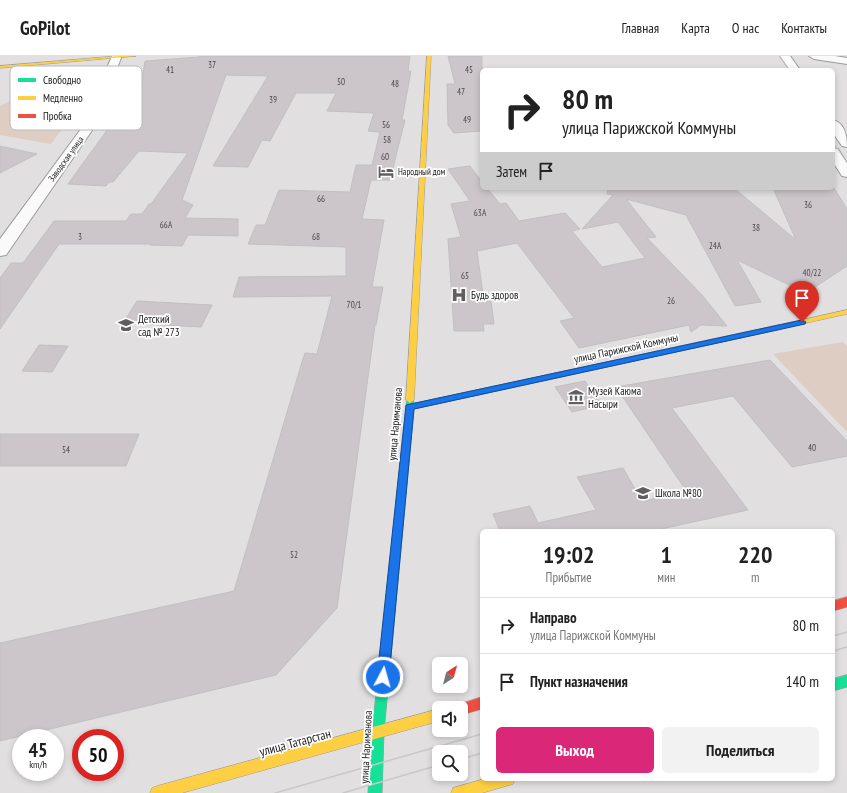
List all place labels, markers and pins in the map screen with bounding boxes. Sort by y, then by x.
hotel icon: Народный дом [377,163,395,181]
place label: Народный дом [398,166,446,177]
pin [785,281,819,322]
hospital icon: Будь здоров [450,286,468,304]
place label: Будь здоров [471,288,519,302]
place label: Детский сад № 273 [138,312,180,339]
school or university icon: Детский сад № 273 [117,316,135,334]
place label: Музей Каюма Насыри [588,384,641,411]
museum icon: Музей Каюма Насыри [567,388,585,406]
school or university icon: Школа №80 [634,484,652,502]
place label: Школа №80 [655,486,702,500]

